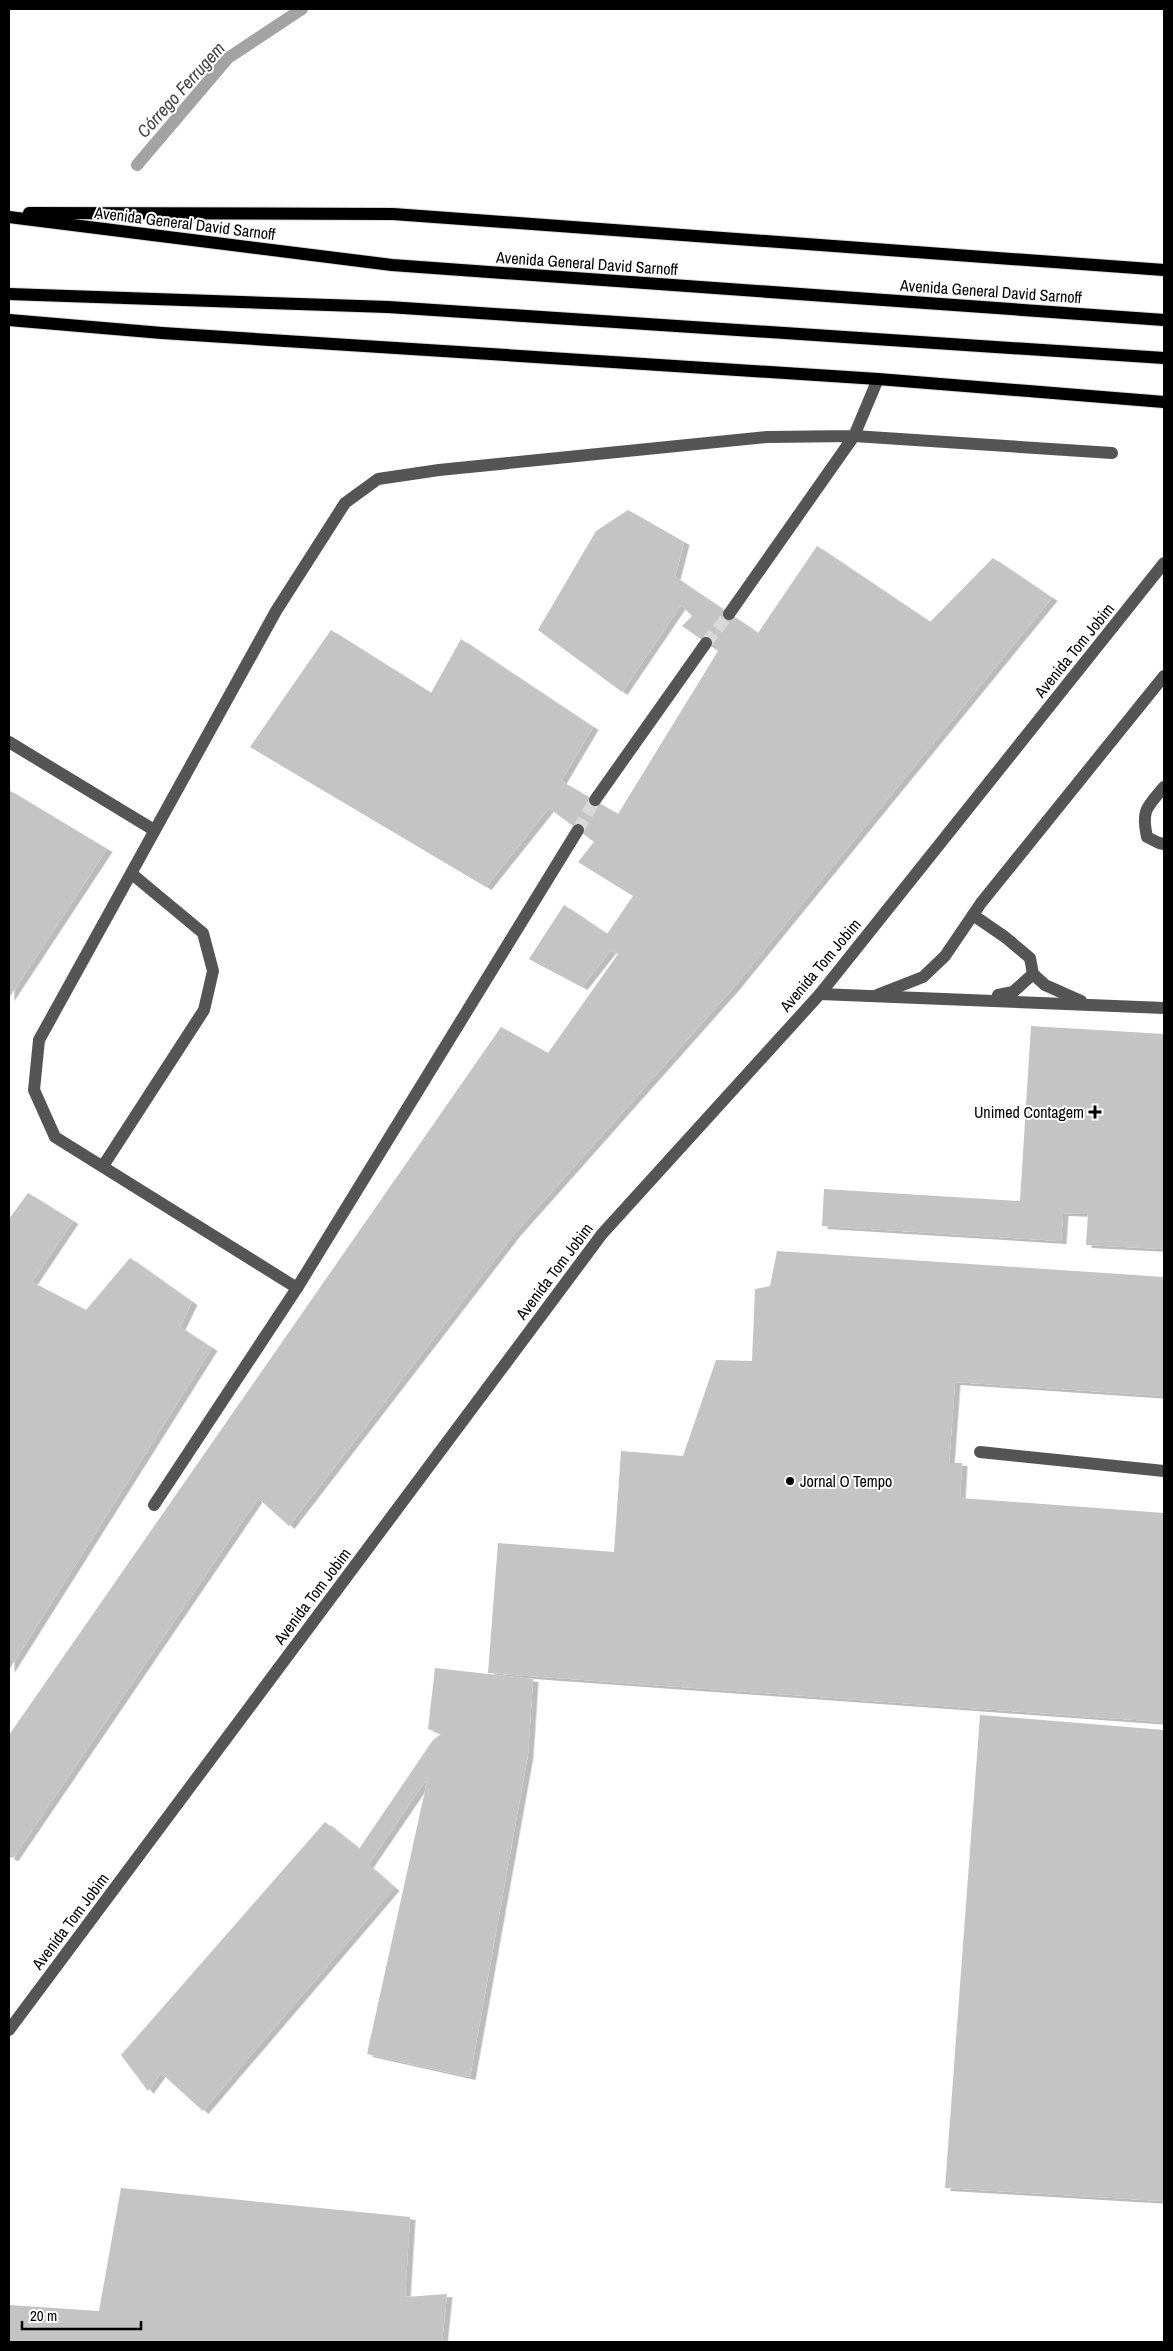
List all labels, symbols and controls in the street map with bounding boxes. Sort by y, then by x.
water label: Córrego Ferrugem [131,36,230,143]
street label: Avenida General David Sarnoff [92,201,278,245]
street label: Avenida General David Sarnoff [495,246,679,280]
street label: Avenida General David Sarnoff [899,274,1083,308]
street label: Avenida Tom Jobim [1028,598,1119,703]
street label: Avenida Tom Jobim [774,914,866,1017]
place label: Unimed Contagem [974,1101,1084,1123]
marker: Unimed Contagem [1088,1105,1102,1119]
street label: Avenida Tom Jobim [510,1218,598,1325]
place label: Jornal O Tempo [800,1470,892,1492]
marker: Jornal O Tempo [784,1475,796,1487]
street label: Avenida Tom Jobim [268,1543,356,1650]
street label: Avenida Tom Jobim [26,1868,114,1975]
scale bar [22,2298,141,2330]
text: 20 m [30,2305,57,2326]

